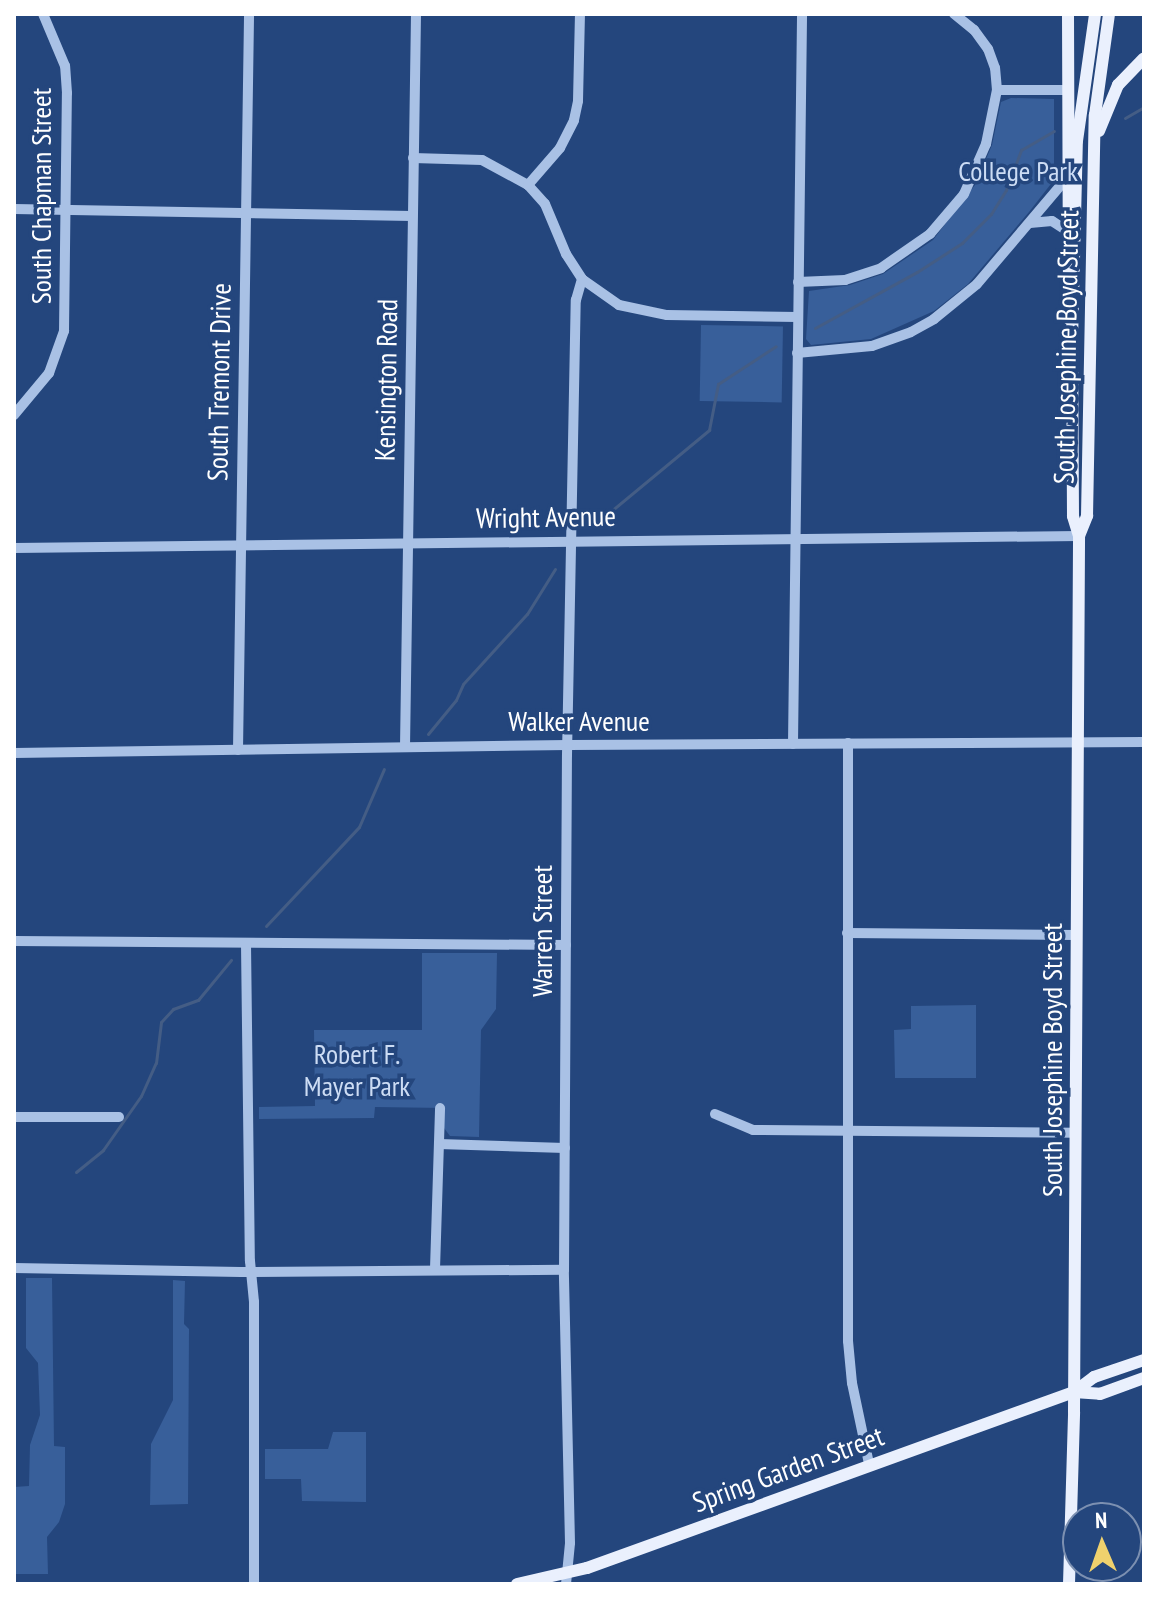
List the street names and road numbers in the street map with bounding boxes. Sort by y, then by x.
street label: South Chapman Street [24,88,58,304]
street label: South Josephine Boyd Street [1047,210,1085,484]
street label: South Tremont Drive [200,282,238,482]
street label: Kensington Road [368,299,404,461]
street label: Wright Avenue [475,499,617,535]
street label: Walker Avenue [508,704,650,738]
street label: Warren Street [525,865,559,997]
street label: South Josephine Boyd Street [1035,923,1069,1197]
street label: Spring Garden Street [688,1419,888,1519]

